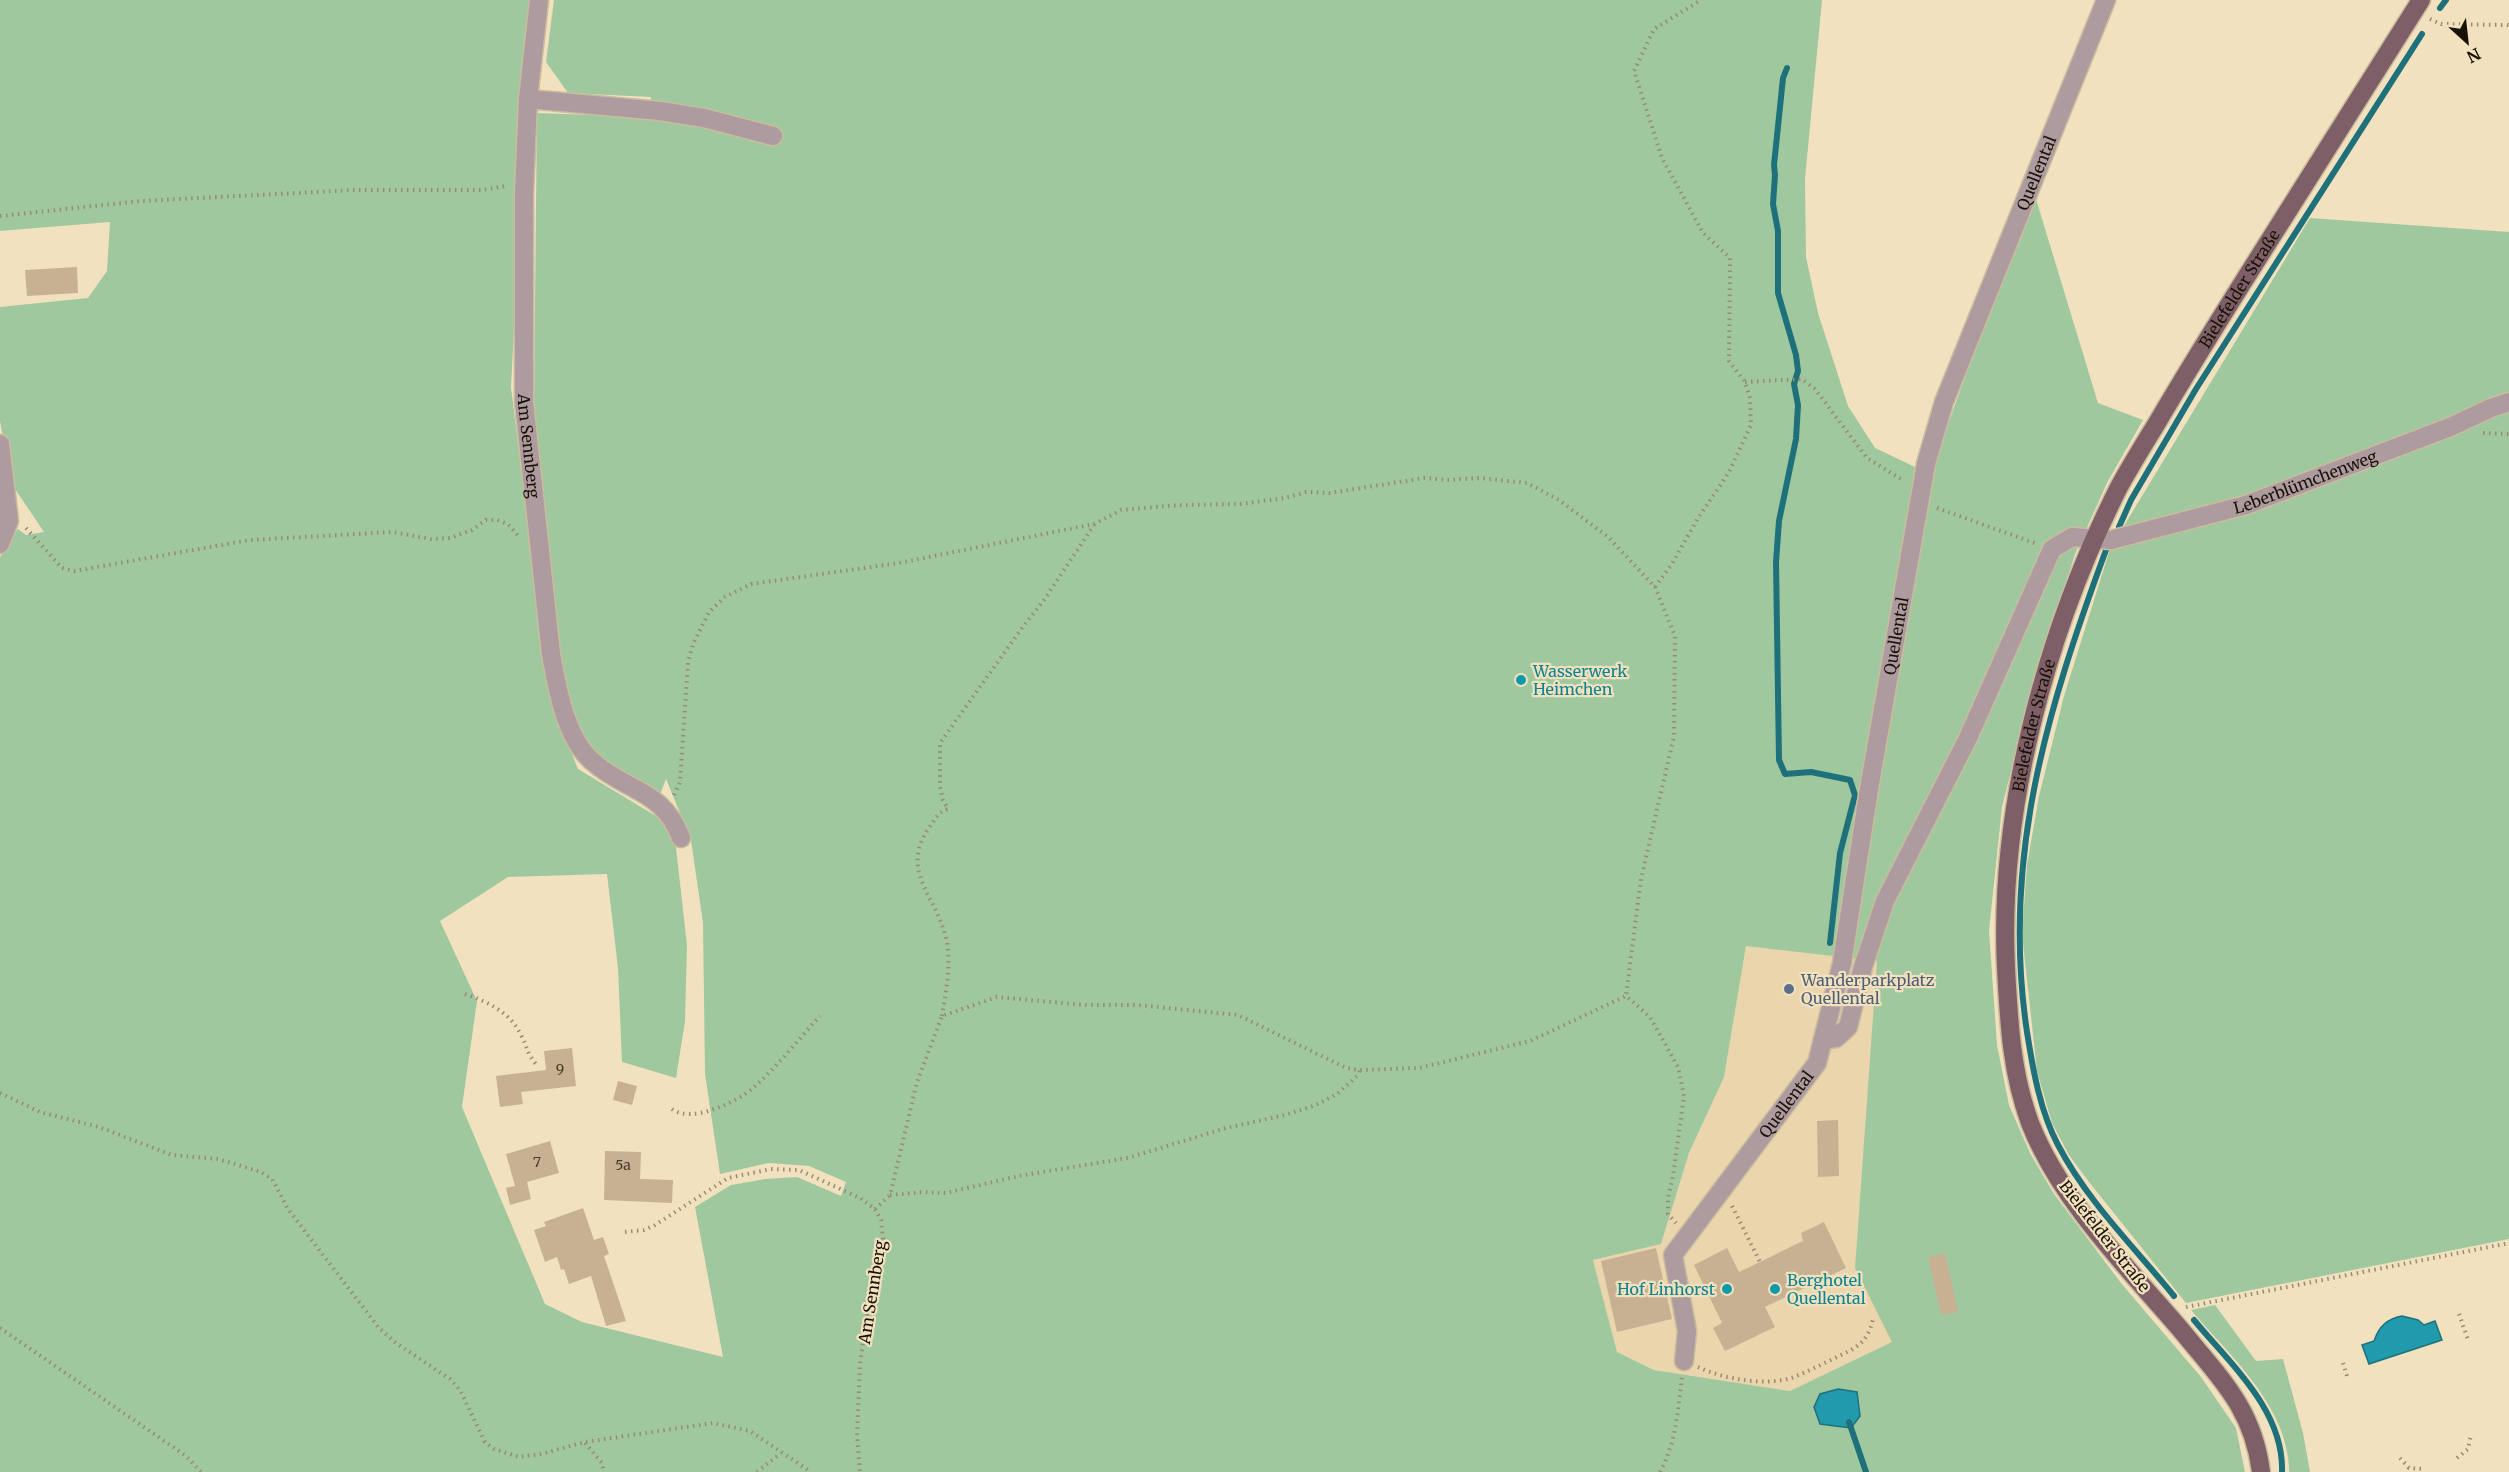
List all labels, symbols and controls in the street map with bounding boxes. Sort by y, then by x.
north arrow [2437,12,2497,72]
text: N [2463,44,2484,67]
street label: Quellental [2012,133,2060,213]
street label: Bielefelder Straße [2195,226,2284,352]
street label: Am Sennberg [514,393,544,500]
street label: Leberblümchenweg [2231,446,2380,518]
street label: Quellental [1879,595,1912,676]
street label: Bielefelder Straße [2008,656,2059,793]
place label: Wasserwerk Heimchen [1532,661,1628,699]
marker: Wasserwerk Heimchen [1514,673,1528,687]
place label: Wanderparkplatz Quellental [1800,970,1935,1008]
marker: Wanderparkplatz Quellental [1782,982,1796,996]
house number: 9 [556,1060,564,1078]
street label: Quellental [1755,1067,1818,1142]
house number: 7 [533,1153,541,1171]
house number: 5a [615,1156,631,1174]
street label: Bielefelder Straße [2055,1176,2155,1296]
street label: Am Sennberg [854,1238,890,1346]
place label: Berghotel Quellental [1787,1270,1866,1308]
place label: Hof Linhorst [1617,1279,1716,1299]
marker: Hof Linhorst [1720,1282,1734,1296]
marker: Berghotel Quellental [1768,1282,1782,1296]

